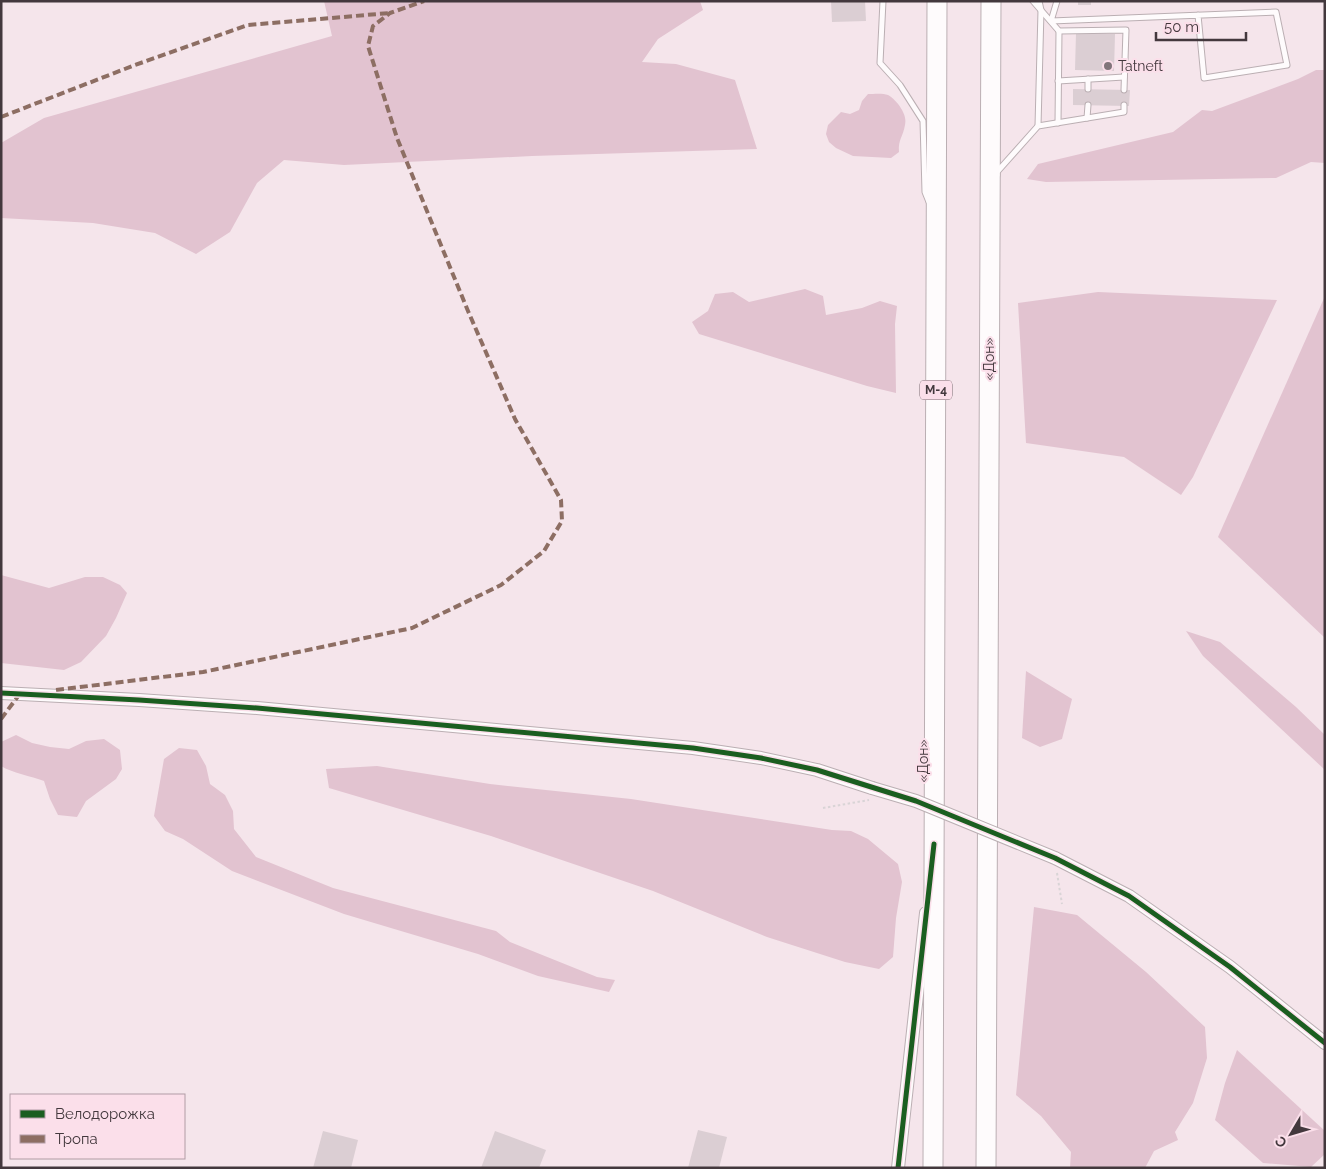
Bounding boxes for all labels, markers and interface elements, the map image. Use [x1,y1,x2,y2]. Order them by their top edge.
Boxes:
scale bar [1156,10,1246,42]
text: 50 m [1164,18,1199,36]
place label: Tatneft [1118,58,1163,74]
marker: Tatneft [1102,60,1114,72]
street label: «Дон» [981,338,997,380]
road number: М-4 [920,380,952,400]
street label: «Дон» [915,740,931,782]
legend [10,1094,185,1159]
text: Велодорожка [55,1105,155,1123]
north arrow [1266,1109,1316,1159]
text: Тропа [55,1130,98,1148]
text: С [1271,1133,1290,1151]

